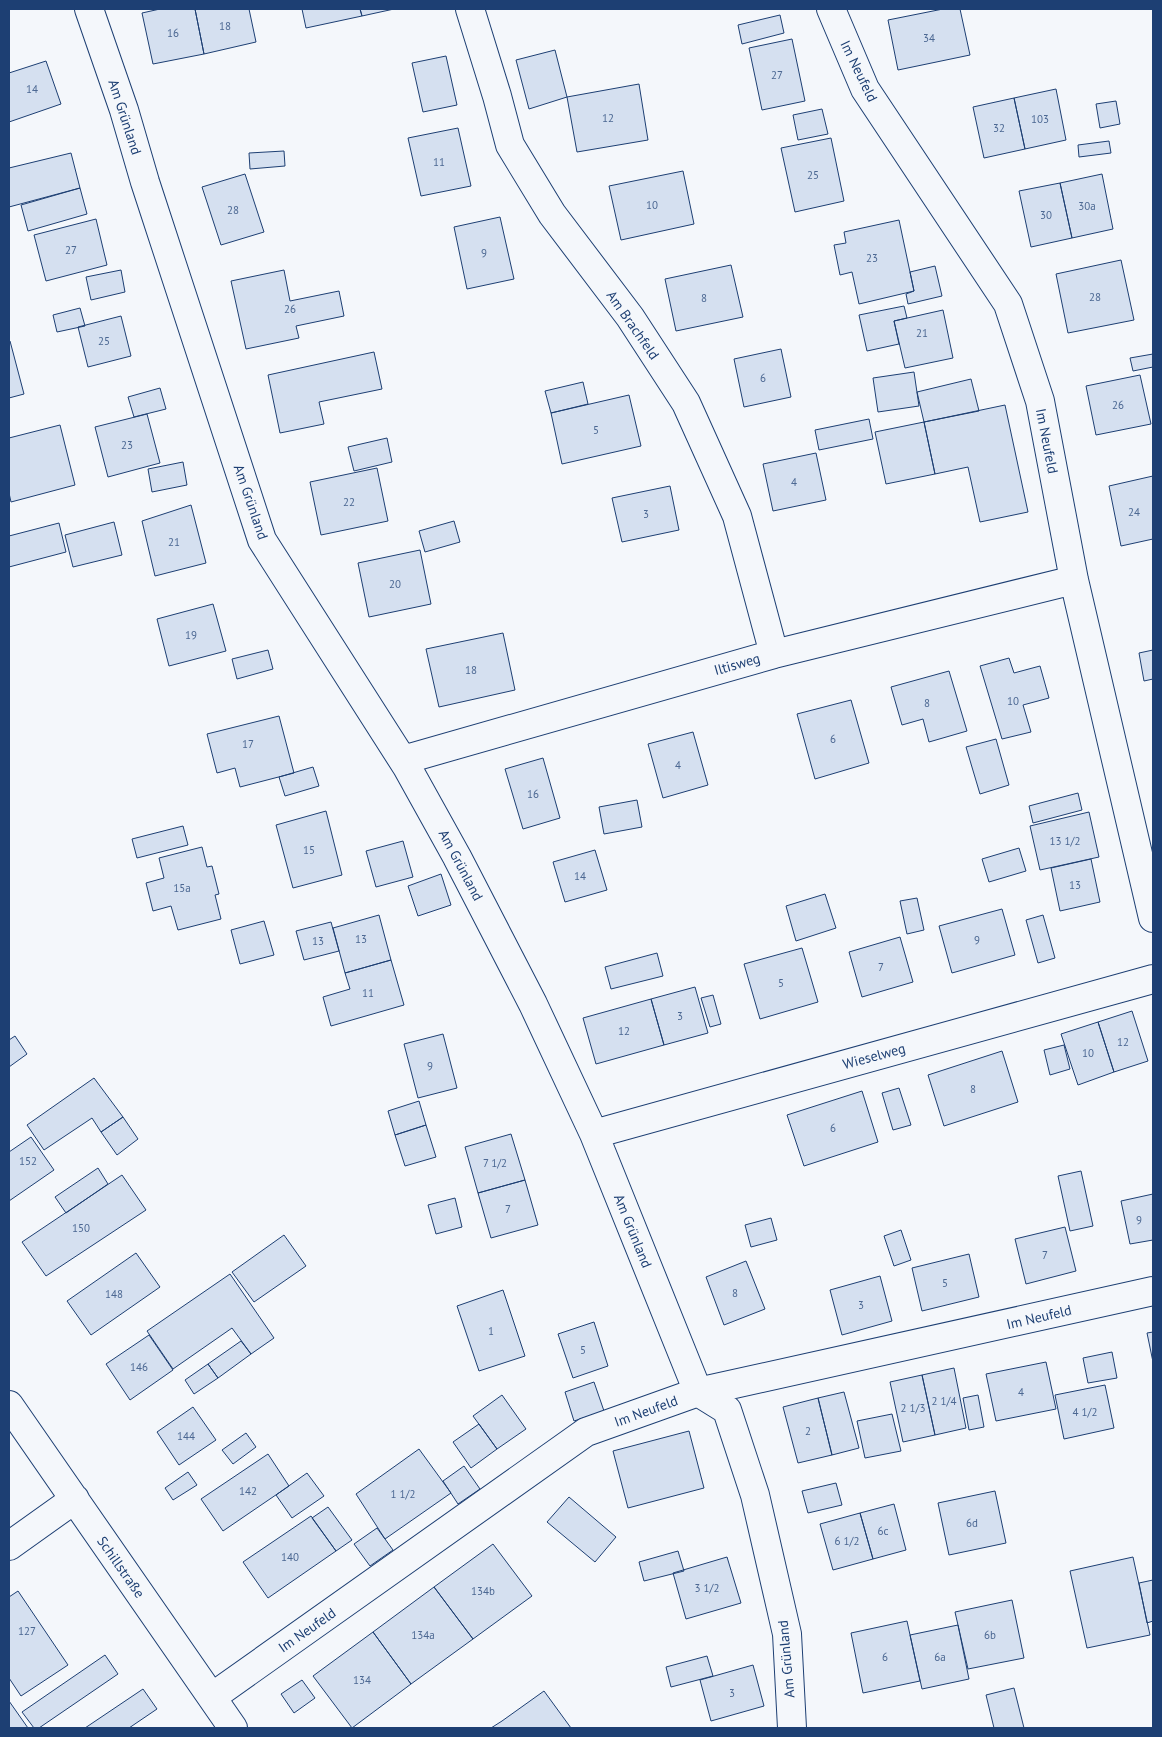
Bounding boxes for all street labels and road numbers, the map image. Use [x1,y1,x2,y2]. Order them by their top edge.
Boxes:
street label: Im Neufeld [836,37,882,105]
street label: Am Grünland [104,77,146,157]
street label: Am Brachfeld [603,287,663,363]
street label: Im Neufeld [1032,407,1062,475]
street label: Am Grünland [230,462,272,542]
street label: Iltisweg [712,649,762,679]
street label: Am Grünland [435,826,487,904]
street label: Wieselweg [841,1039,907,1073]
street label: Am Grünland [610,1191,656,1271]
street label: Im Neufeld [1005,1301,1073,1333]
street label: Im Neufeld [612,1391,680,1431]
street label: Schillstraße [93,1533,149,1601]
street label: Im Neufeld [275,1604,339,1656]
street label: Am Grünland [774,1619,798,1699]

